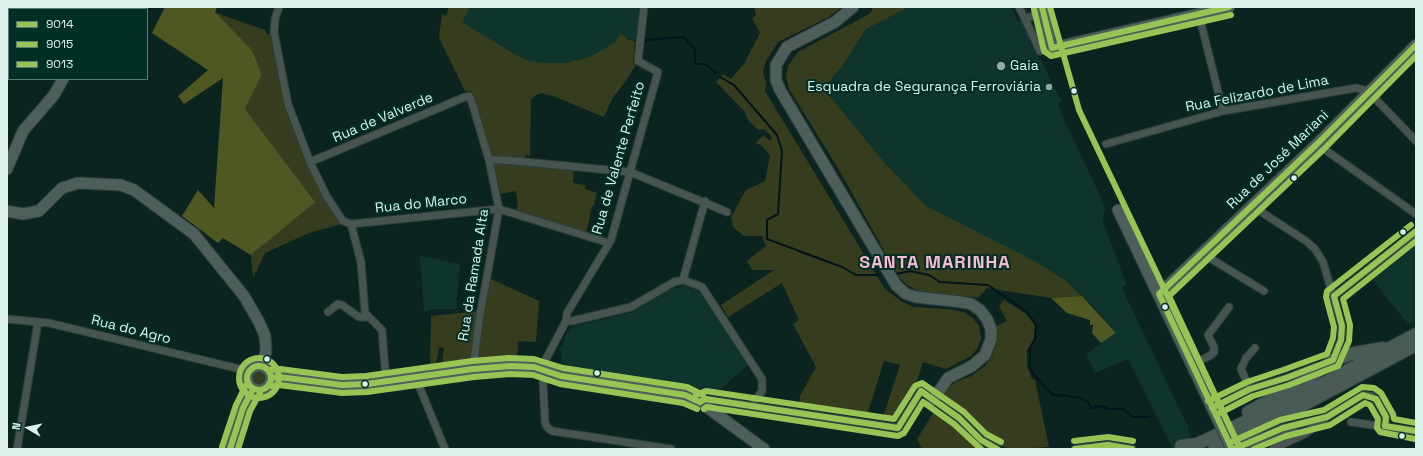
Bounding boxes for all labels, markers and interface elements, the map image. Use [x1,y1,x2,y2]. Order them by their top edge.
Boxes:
legend [8,8,148,80]
text: 9014 [46,16,74,32]
text: 9015 [46,36,73,52]
text: 9013 [46,56,73,72]
place label: Gaia [1010,58,1039,74]
marker: Gaia [995,60,1007,72]
street label: Rua Felizardo de Lima [1184,72,1330,116]
street label: Rua de Valente Perfeito [589,79,649,237]
place label: Esquadra de Segurança Ferroviária [807,79,1041,95]
marker: Esquadra de Segurança Ferroviária [1044,82,1054,92]
unlabelled marker [1069,86,1079,96]
street label: Rua de Valverde [330,89,436,147]
street label: Rua de José Mariani [1224,107,1332,213]
unlabelled marker [1289,173,1299,183]
street label: Rua do Marco [374,191,468,217]
street label: Rua da Ramada Alta [455,208,493,342]
unlabelled marker [1398,227,1408,237]
district label: SANTA MARINHA [859,252,1011,274]
unlabelled marker [1160,302,1170,312]
street label: Rua do Agro [89,312,173,348]
unlabelled marker [262,354,272,364]
unlabelled marker [592,368,602,378]
unlabelled marker [360,379,370,389]
north arrow [8,408,48,448]
text: N [9,421,24,431]
unlabelled marker [1397,431,1407,441]

